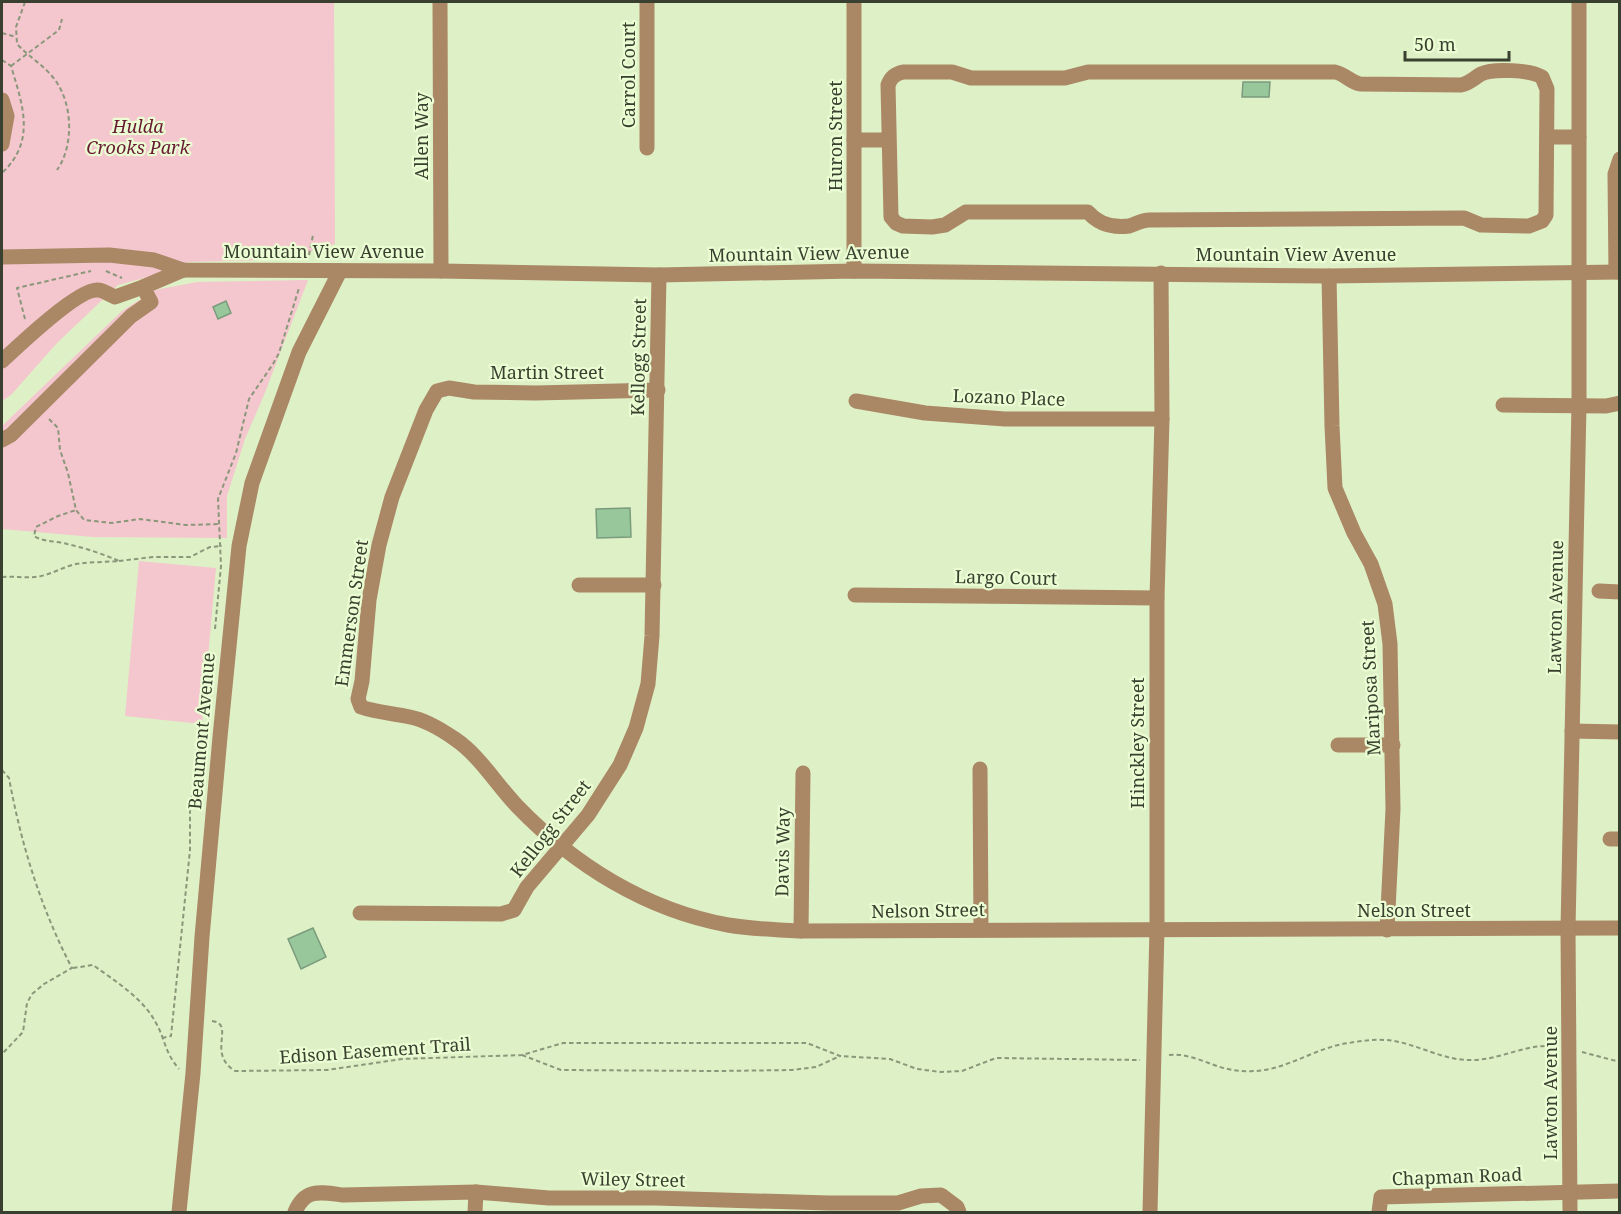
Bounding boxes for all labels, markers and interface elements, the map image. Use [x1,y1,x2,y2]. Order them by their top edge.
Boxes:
street label: Carrol Court [616,22,640,128]
scale bar [1405,24,1508,62]
text: 50 m [1414,32,1456,56]
street label: Huron Street [823,80,847,192]
street label: Allen Way [409,92,433,180]
park label: Hulda Crooks Park [86,114,191,159]
street label: Mountain View Avenue [224,239,424,263]
street label: Mountain View Avenue [708,239,910,267]
street label: Mountain View Avenue [1196,242,1396,266]
street label: Kellogg Street [625,298,651,416]
street label: Martin Street [490,360,604,384]
street label: Lozano Place [952,383,1066,411]
street label: Emmerson Street [329,538,373,688]
street label: Lawton Avenue [1542,540,1568,674]
street label: Largo Court [955,564,1057,590]
street label: Mariposa Street [1354,620,1386,756]
street label: Beaumont Avenue [182,652,220,810]
street label: Hinckley Street [1125,677,1149,809]
street label: Kellogg Street [504,774,596,882]
street label: Davis Way [769,806,795,897]
street label: Nelson Street [871,897,985,923]
street label: Nelson Street [1357,898,1471,922]
street label: Lawton Avenue [1538,1026,1562,1160]
street label: Edison Easement Trail [278,1031,472,1069]
street label: Chapman Road [1391,1162,1523,1190]
street label: Wiley Street [580,1166,686,1192]

